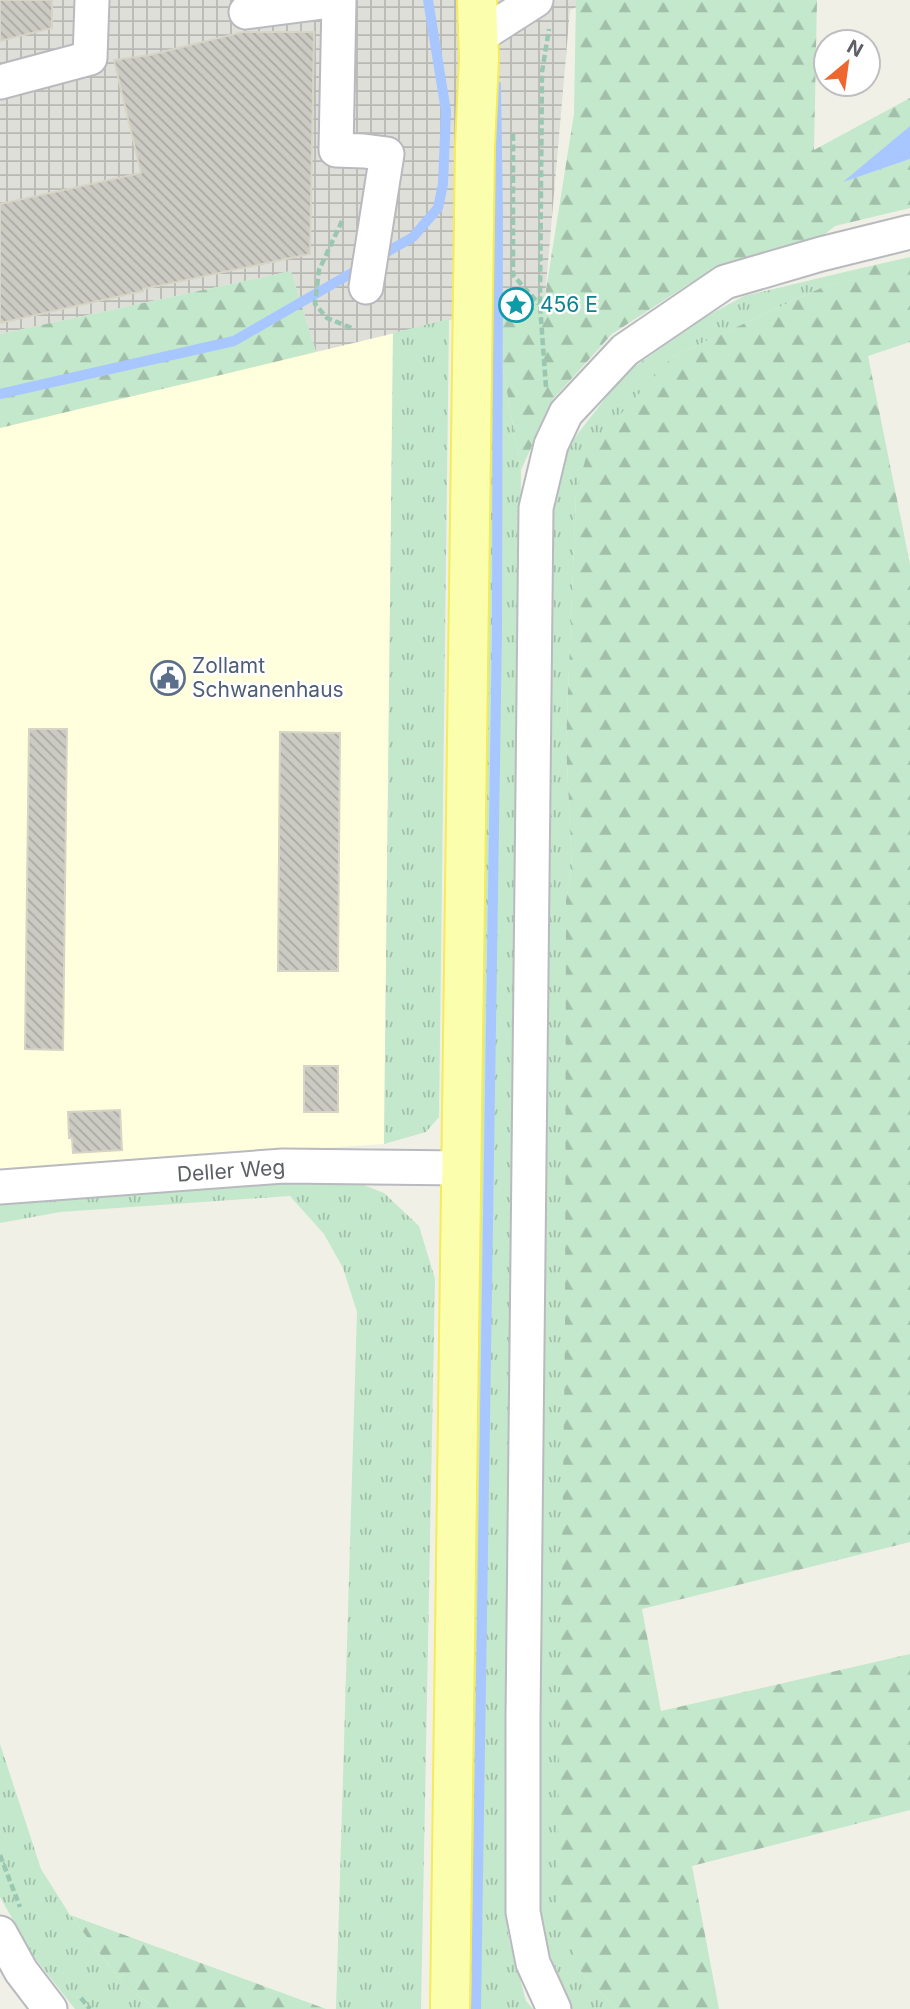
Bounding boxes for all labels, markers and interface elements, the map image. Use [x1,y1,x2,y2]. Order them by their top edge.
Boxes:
north arrow [812,28,882,98]
text: N [843,35,867,62]
place icon: 456 E [497,286,535,324]
place label: 456 E [540,292,598,317]
place label: Zollamt Schwanenhaus [192,653,344,702]
public building icon: Zollamt Schwanenhaus [149,659,187,697]
street label: Deller Weg [176,1154,286,1187]

